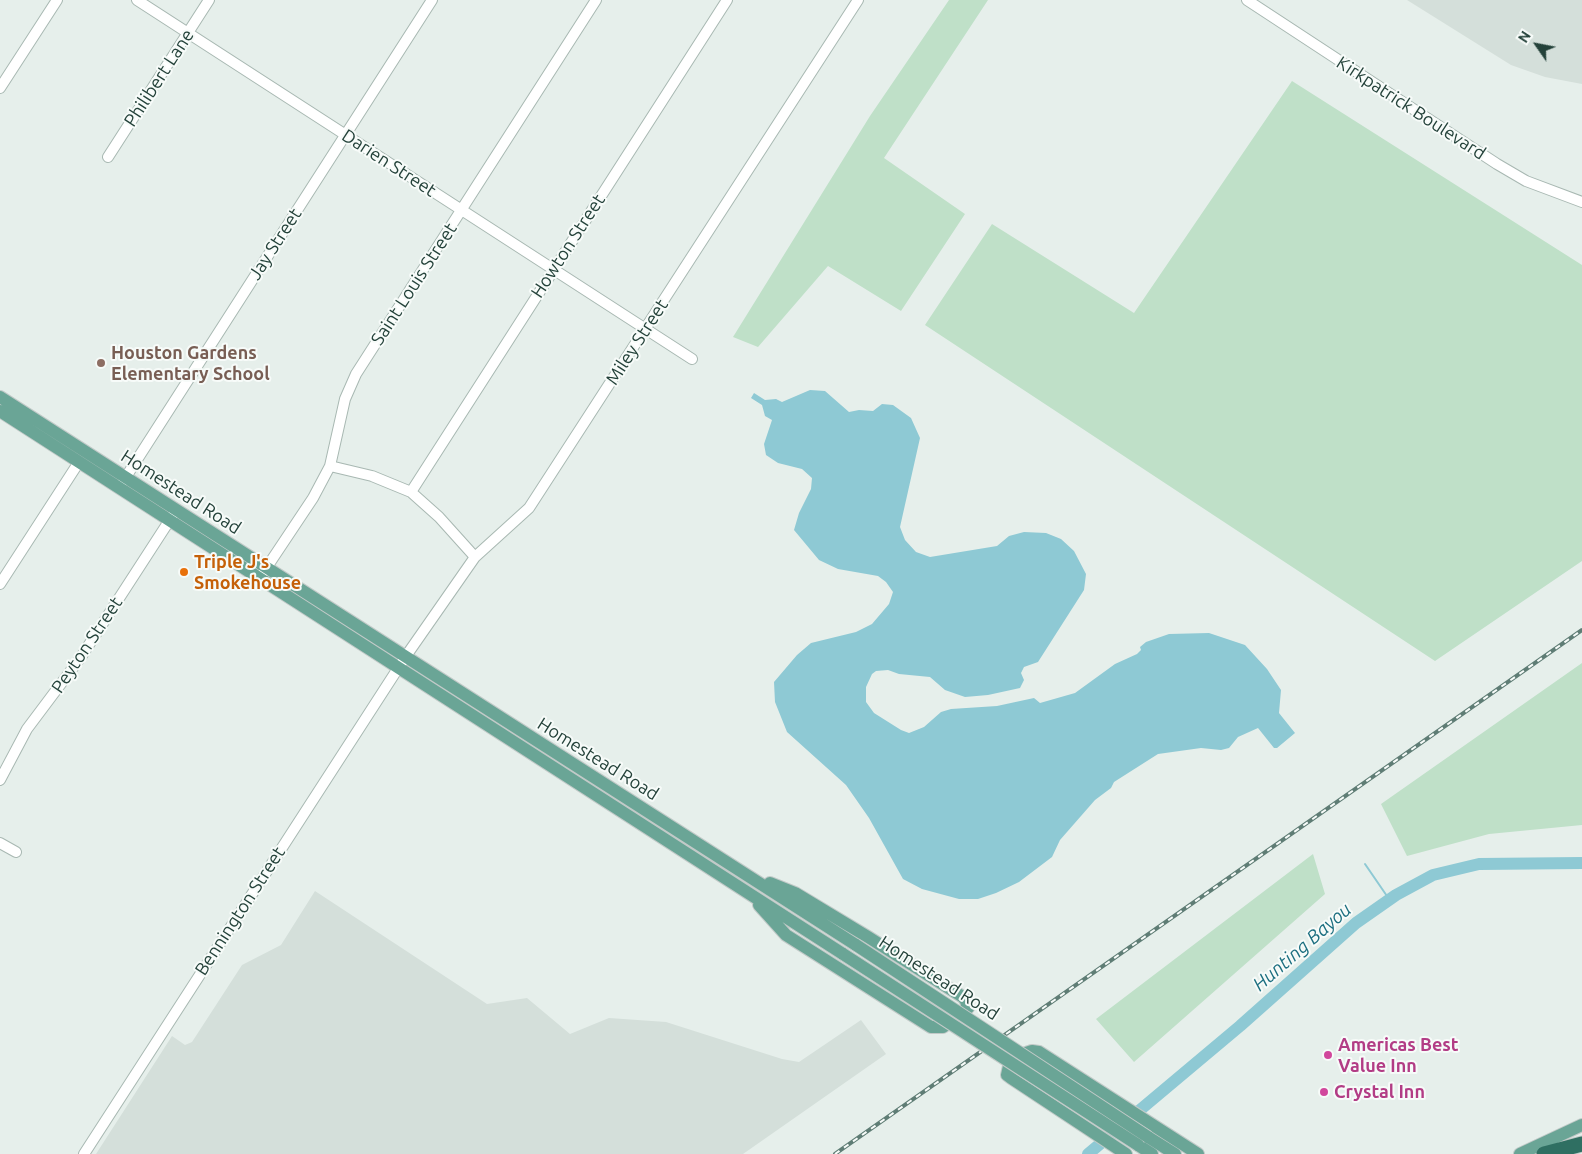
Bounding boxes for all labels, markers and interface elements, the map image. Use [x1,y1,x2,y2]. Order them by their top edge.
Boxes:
north arrow [1512,20,1562,70]
street label: Philibert Lane [120,25,198,131]
text: N [1515,28,1534,46]
street label: Kirkpatrick Boulevard [1332,52,1490,164]
street label: Darien Street [338,125,440,201]
street label: Howton Street [526,190,610,302]
street label: Jay Street [244,204,306,284]
street label: Saint Louis Street [367,219,461,349]
street label: Miley Street [601,295,673,389]
place label: Houston Gardens Elementary School [111,342,270,384]
marker: Houston Gardens Elementary School [95,357,107,369]
street label: Homestead Road [117,445,245,539]
place label: Triple J's Smokehouse [194,551,301,594]
marker: Triple J's Smokehouse [178,566,190,578]
street label: Peyton Street [47,593,127,697]
street label: Homestead Road [533,713,663,805]
street label: Bennington Street [190,843,290,979]
water label: Hunting Bayou [1248,898,1356,996]
street label: Homestead Road [875,931,1003,1025]
place label: Americas Best Value Inn [1338,1034,1459,1076]
marker: Americas Best Value Inn [1322,1049,1334,1061]
place label: Crystal Inn [1334,1081,1425,1103]
marker: Crystal Inn [1318,1086,1330,1098]

